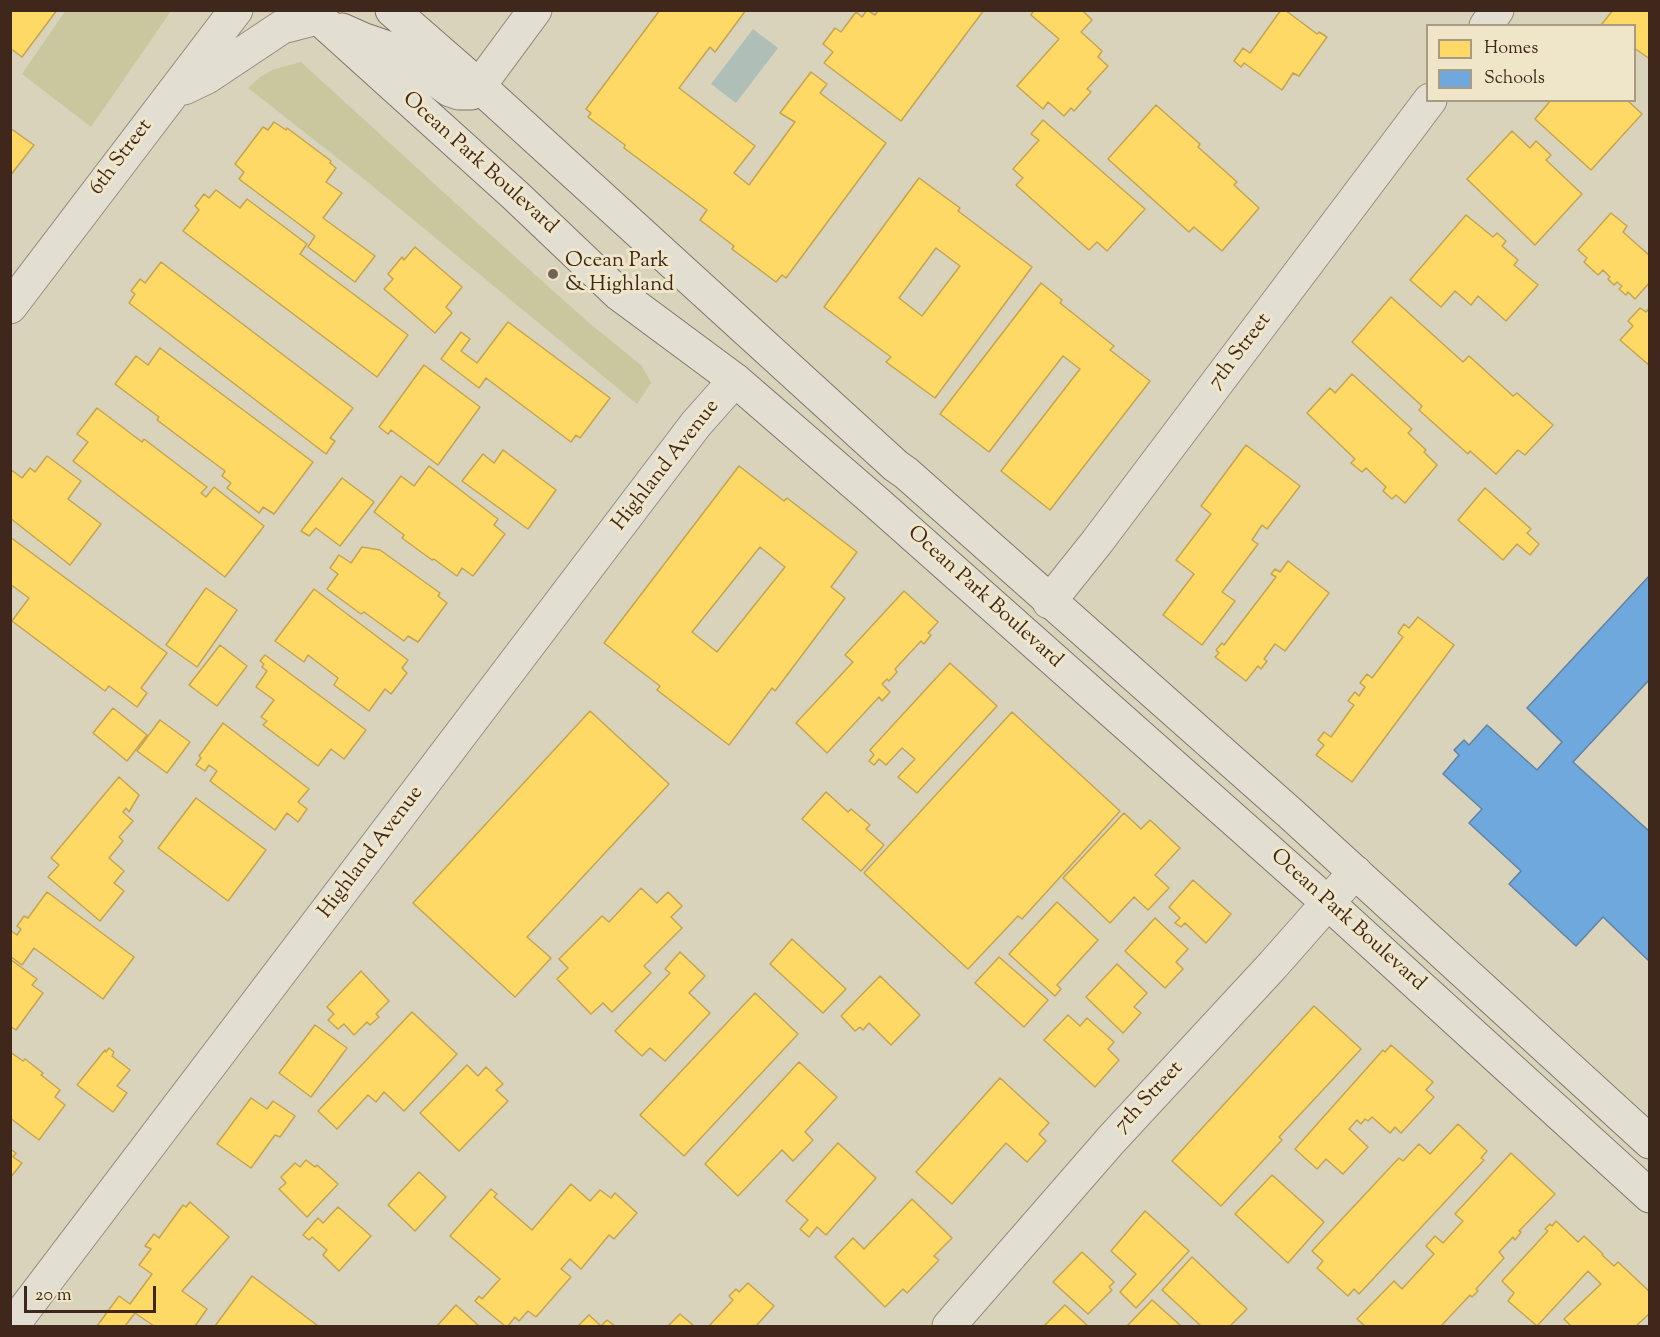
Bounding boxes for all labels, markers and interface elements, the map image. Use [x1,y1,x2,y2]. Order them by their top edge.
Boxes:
legend [1426,24,1636,102]
text: Homes [1484,36,1538,62]
text: Schools [1484,66,1545,92]
street label: Ocean Park Boulevard [396,88,562,240]
street label: 6th Street [85,115,159,201]
place label: Ocean Park & Highland [565,249,674,299]
marker: Ocean Park & Highland [546,267,560,281]
street label: 7th Street [1204,309,1278,395]
street label: Highland Avenue [608,395,726,537]
street label: Ocean Park Boulevard [901,522,1067,674]
street label: Highland Avenue [314,782,430,924]
street label: Ocean Park Boulevard [1264,845,1430,997]
street label: 7th Street [1111,1057,1189,1139]
scale bar [27,1274,159,1312]
text: 20 m [35,1283,72,1309]

